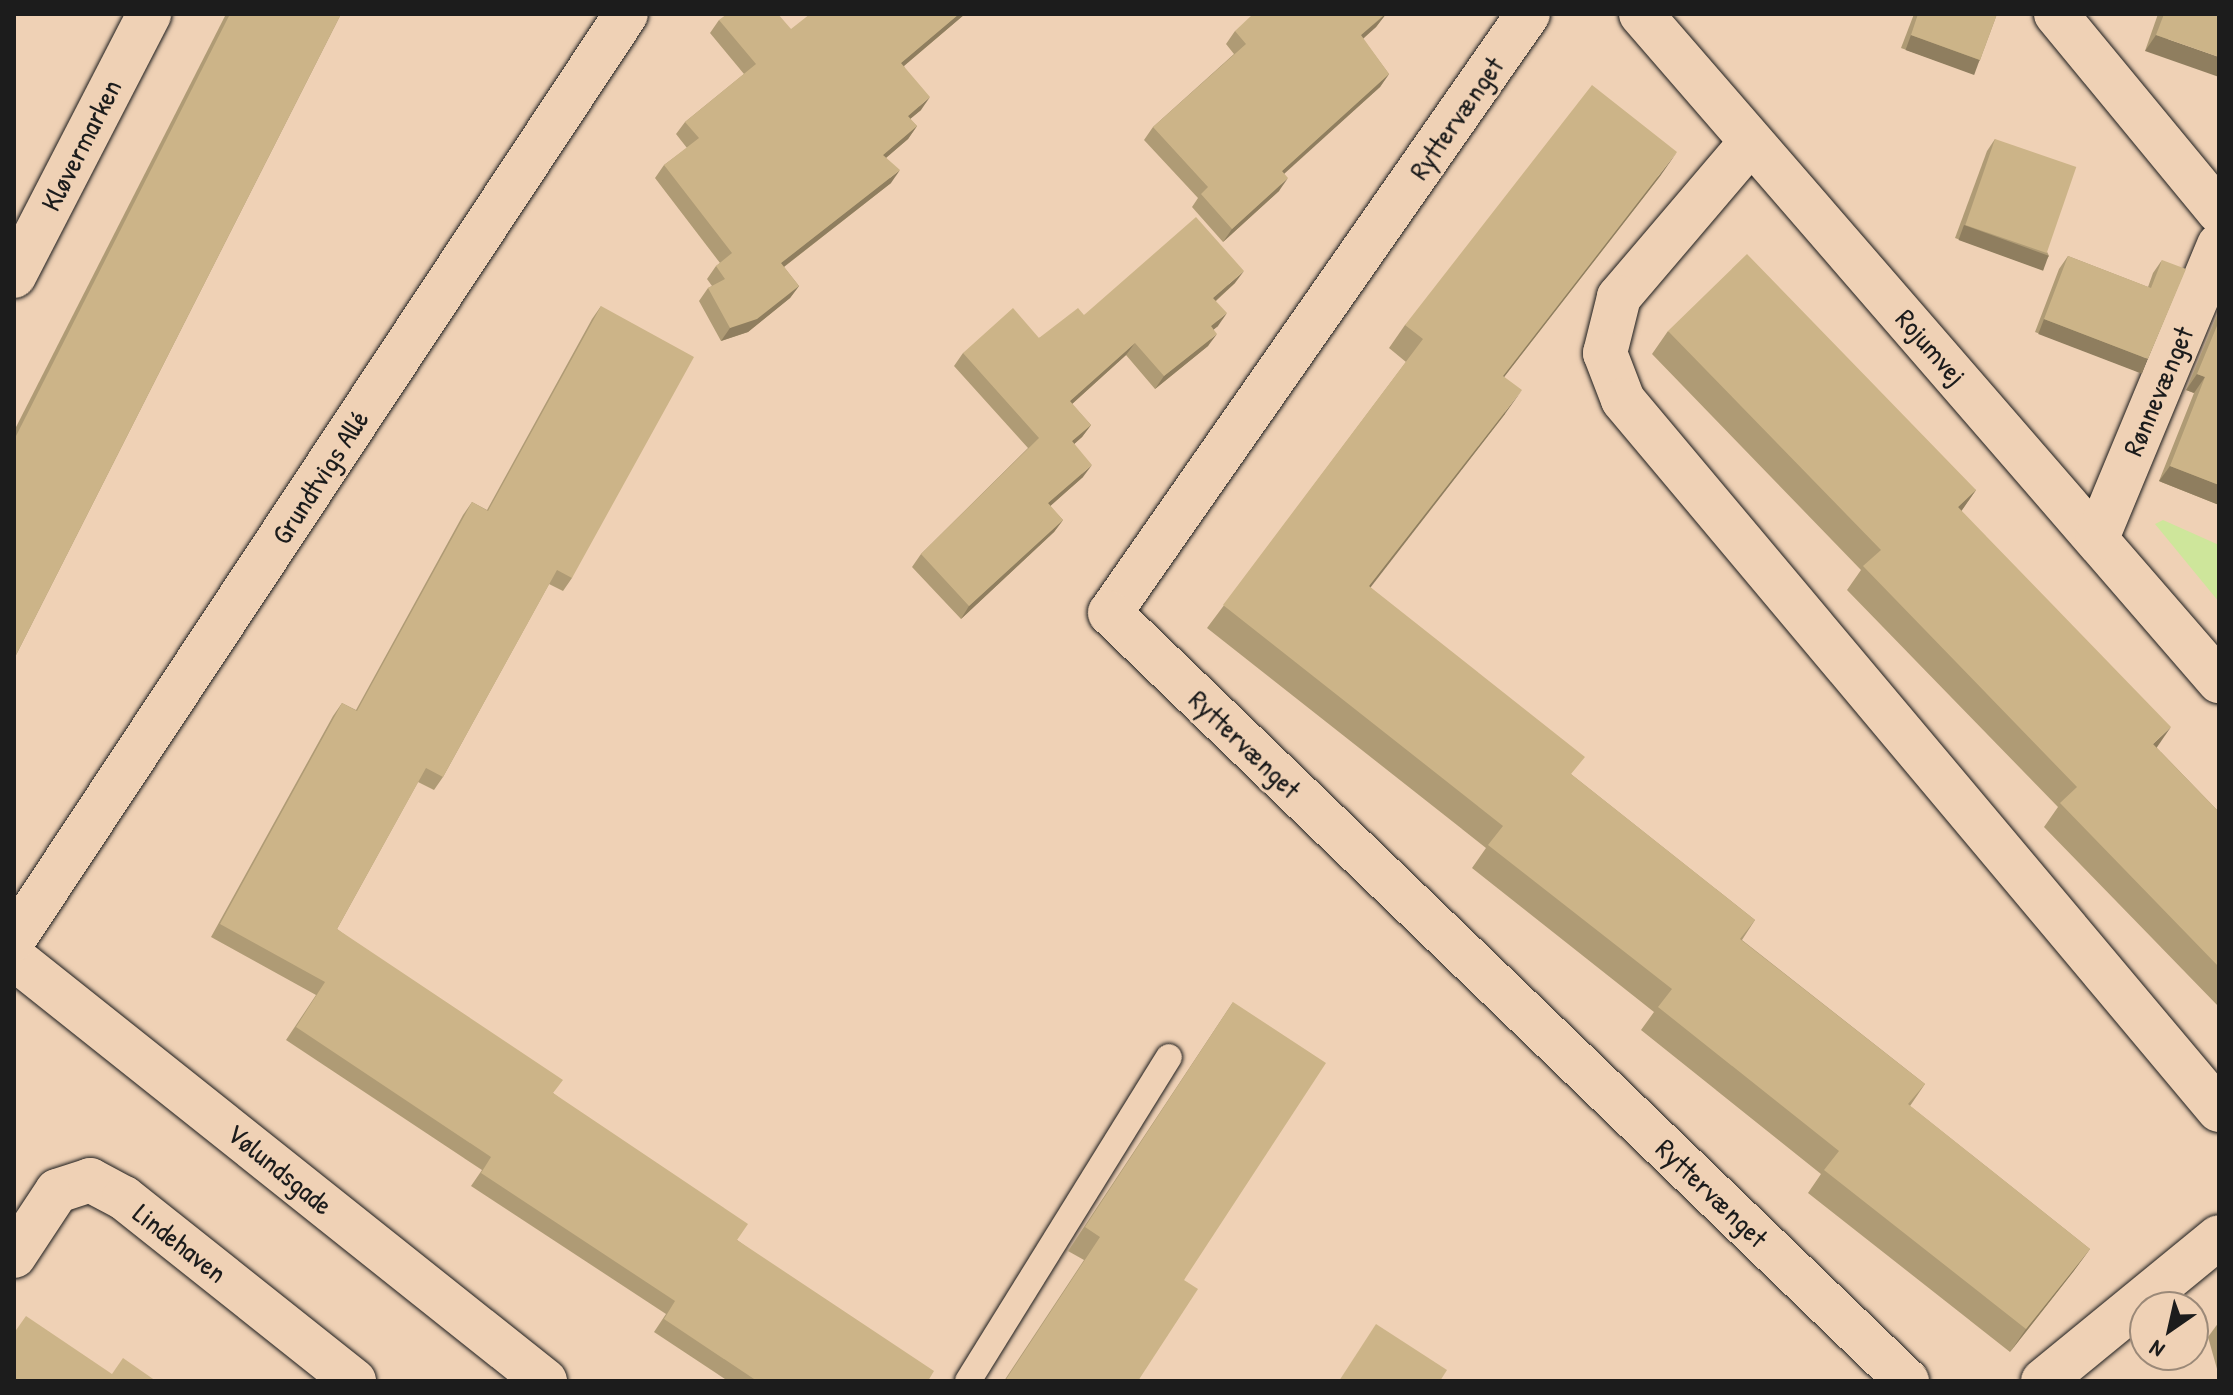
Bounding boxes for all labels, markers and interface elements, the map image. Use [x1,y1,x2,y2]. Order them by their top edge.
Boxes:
street label: Ryttervænget [1402,50,1510,186]
street label: Kløvermarken [34,74,128,216]
street label: Rojumvej [1889,302,1973,392]
street label: Rønnevænget [2116,321,2200,461]
street label: Grundtvigs Allé [264,404,376,550]
street label: Ryttervænget [1182,683,1308,805]
street label: Vølundsgade [220,1116,340,1222]
street label: Ryttervænget [1649,1132,1775,1254]
street label: Lindehaven [127,1196,233,1290]
north arrow [2129,1291,2209,1371]
text: N [2143,1334,2170,1365]

